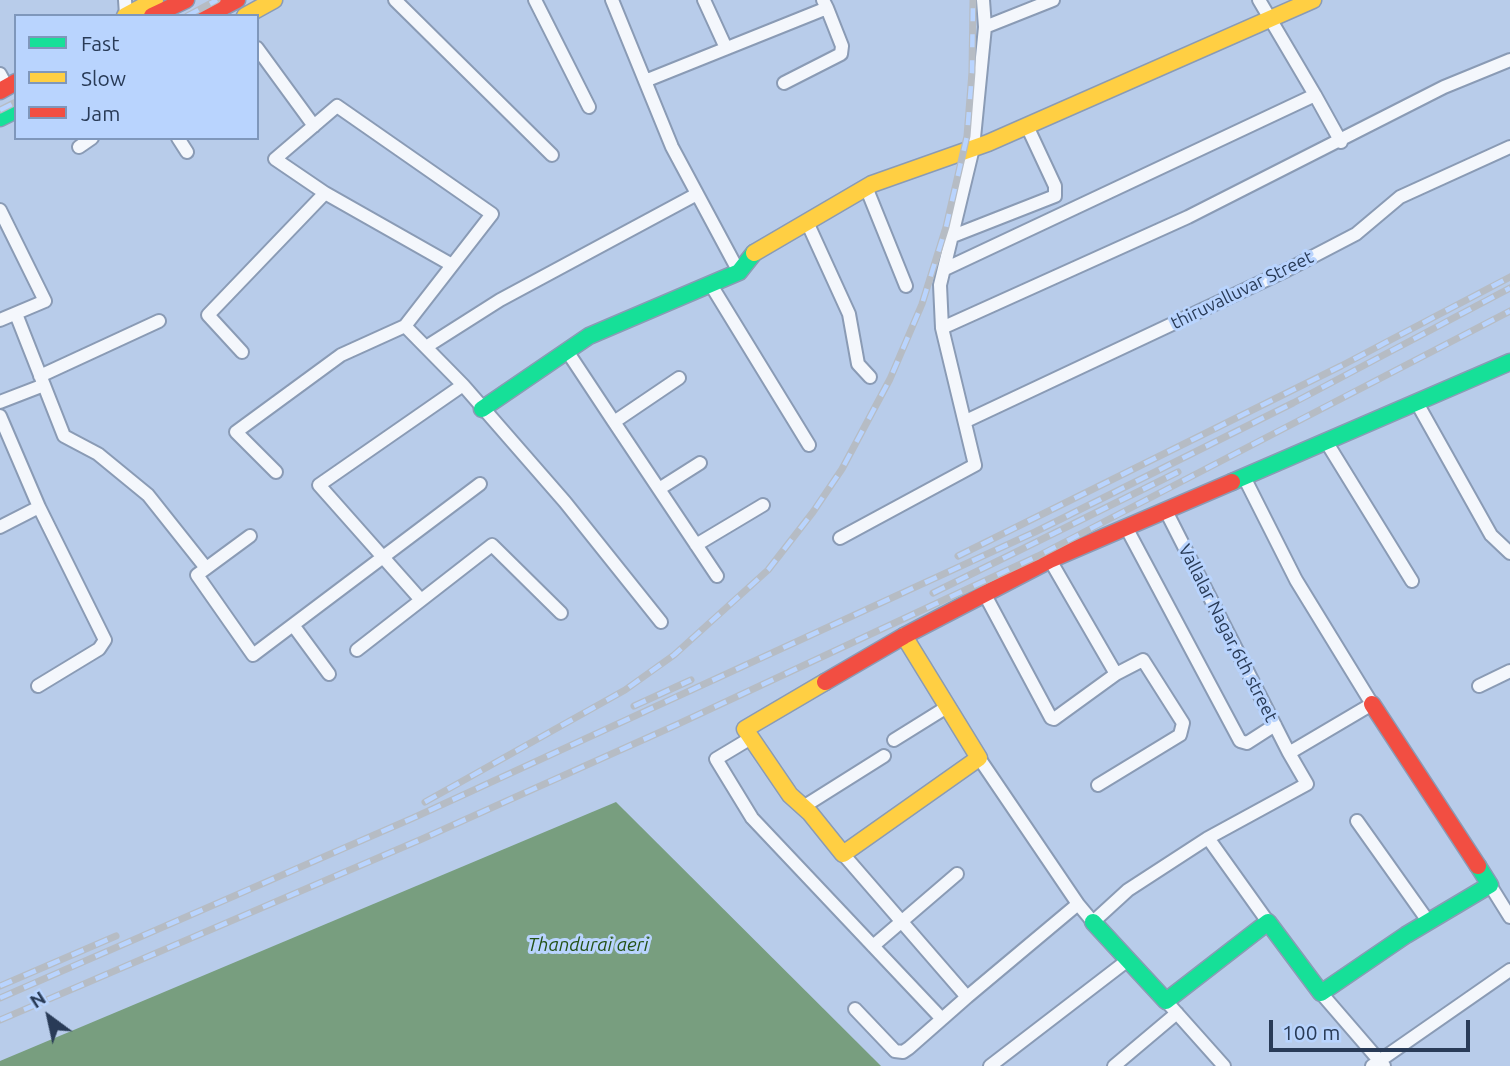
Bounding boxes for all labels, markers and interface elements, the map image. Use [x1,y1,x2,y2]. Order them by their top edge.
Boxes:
legend [14,14,259,140]
text: Fast [81,31,119,55]
text: Slow [81,66,126,90]
text: Jam [81,101,120,125]
street label: thiruvalluvar Street [1167,246,1317,334]
street label: Vallalar Nagar,6th street [1174,541,1282,725]
water label: Thandurai aeri [527,934,649,956]
north arrow [14,982,84,1052]
text: N [26,986,50,1012]
scale bar [1272,1006,1473,1050]
text: 100 m [1282,1020,1340,1044]

